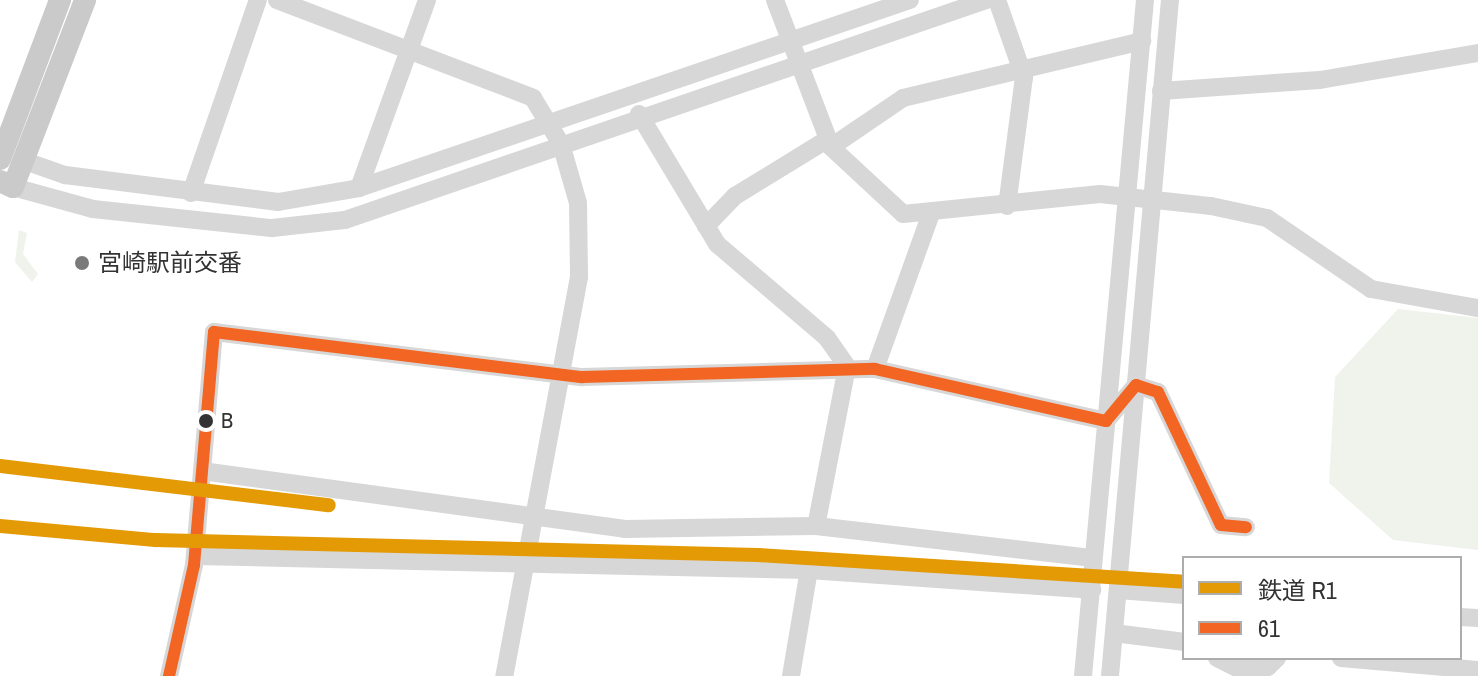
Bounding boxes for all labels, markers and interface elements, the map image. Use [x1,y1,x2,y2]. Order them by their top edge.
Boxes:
place label: 宮崎駅前交番 [98,249,242,277]
marker: 宮崎駅前交番 [73,254,91,272]
place label: B [221,408,233,434]
marker: B [198,413,214,429]
legend [1182,556,1462,660]
text: 鉄道 R1 [1258,574,1337,606]
text: 61 [1258,612,1280,644]

